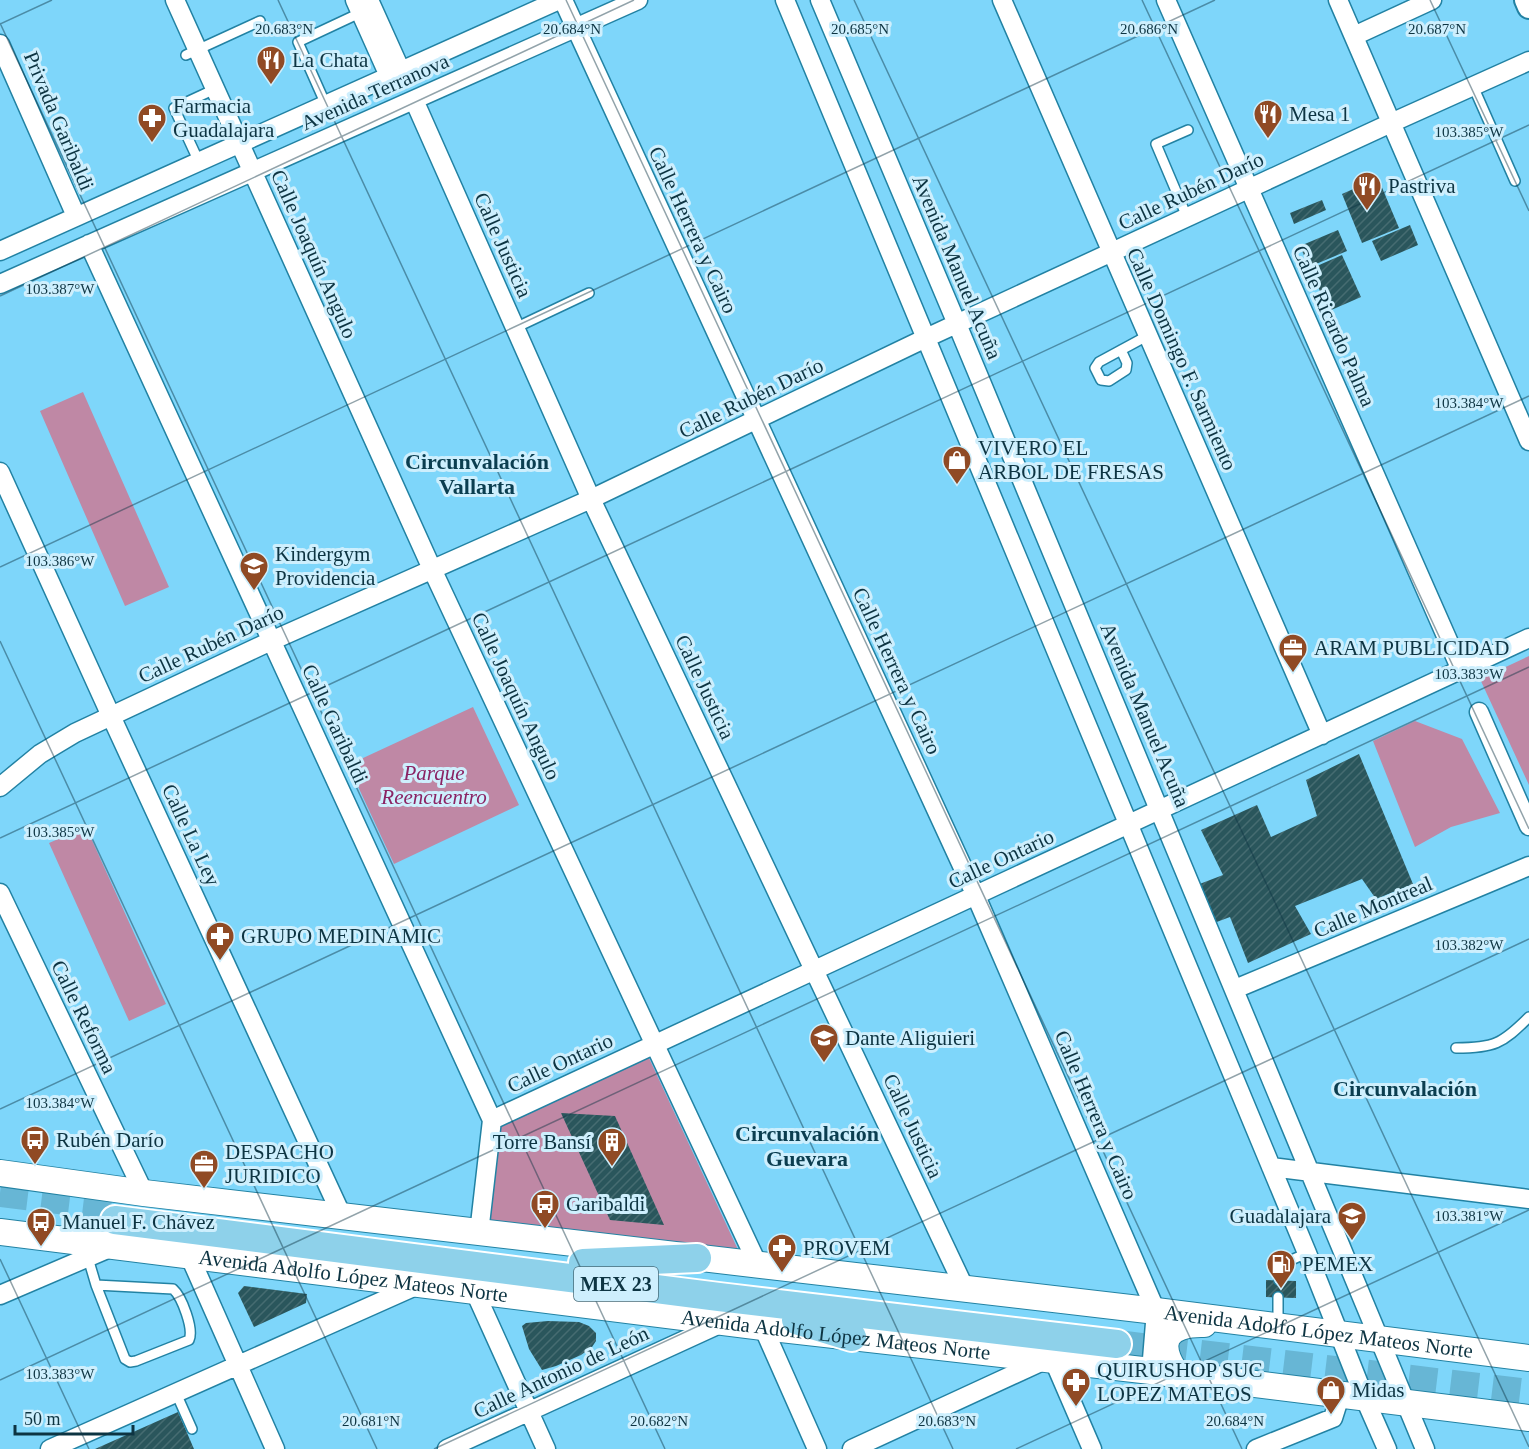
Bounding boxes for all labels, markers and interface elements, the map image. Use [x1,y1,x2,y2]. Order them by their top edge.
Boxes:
text: 20.683°N [255,21,313,37]
text: 20.684°N [543,21,601,37]
text: 20.685°N [831,21,889,37]
text: 20.686°N [1120,21,1178,37]
text: 20.687°N [1408,21,1466,37]
restaurant icon: La Chata [255,44,287,86]
street label: Privada Garibaldi [19,48,99,194]
place label: La Chata [292,48,369,72]
street label: Avenida Terranova [297,48,453,135]
place label: Farmacia Guadalajara [173,94,275,142]
restaurant icon: Mesa 1 [1252,98,1284,140]
pharmacy icon: Farmacia Guadalajara [136,102,168,144]
place label: Mesa 1 [1289,102,1350,126]
text: 103.385°W [1435,124,1504,140]
street label: Calle Herrera y Cairo [644,143,742,317]
street label: Calle Rubén Darío [1115,147,1267,235]
street label: Calle Joaquín Angulo [266,166,362,342]
restaurant icon: Pastriva [1351,170,1383,212]
street label: Avenida Manuel Acuña [907,171,1007,363]
place label: Pastriva [1388,174,1456,198]
street label: Calle Justicia [469,189,537,302]
street label: Calle Ricardo Palma [1288,242,1381,411]
street label: Calle Domingo F. Sarmiento [1122,244,1242,474]
text: 103.387°W [26,281,95,297]
street label: Calle Rubén Darío [675,353,827,443]
text: 103.384°W [1435,395,1504,411]
place label: VIVERO EL ARBOL DE FRESAS [978,436,1164,484]
shop icon: VIVERO EL ARBOL DE FRESAS [941,444,973,486]
district label: Circunvalación Vallarta [405,449,549,499]
place label: Kindergym Providencia [275,542,376,590]
school or university icon: Kindergym Providencia [238,550,270,592]
text: 103.386°W [26,553,95,569]
street label: Calle Herrera y Cairo [848,584,946,758]
street label: Calle Rubén Darío [135,600,287,688]
street label: Calle Joaquín Angulo [467,608,565,784]
street label: Avenida Manuel Acuña [1095,619,1195,811]
street label: Calle Justicia [670,631,740,744]
office icon: ARAM PUBLICIDAD [1277,632,1309,674]
place label: ARAM PUBLICIDAD [1314,636,1509,660]
street label: Calle Garibaldi [297,661,373,788]
text: 103.383°W [1435,666,1504,682]
park label: Parque Reencuentro [380,761,487,809]
street label: Calle La Ley [157,780,225,890]
text: 103.385°W [26,824,95,840]
street label: Calle Ontario [944,824,1058,894]
street label: Calle Montreal [1310,871,1436,943]
pharmacy icon: GRUPO MEDINAMIC [204,920,236,962]
place label: GRUPO MEDINAMIC [241,924,441,948]
text: 103.382°W [1435,937,1504,953]
street label: Calle Reforma [46,956,122,1078]
school or university icon: Dante Aliguieri [808,1022,840,1064]
place label: Dante Aliguieri [845,1026,975,1050]
street label: Calle Herrera y Cairo [1050,1027,1142,1203]
street label: Calle Ontario [503,1028,617,1098]
street label: Calle Justicia [878,1070,948,1183]
district label: Circunvalación [1333,1076,1477,1101]
text: 103.384°W [26,1095,95,1111]
district label: Circunvalación Guevara [735,1121,879,1171]
bus stop icon: Rubén Darío [19,1124,51,1166]
building icon: Torre Bansí [596,1126,628,1168]
place label: Rubén Darío [56,1128,164,1152]
place label: Torre Bansí [493,1130,591,1154]
place label: DESPACHO JURIDICO [225,1140,334,1188]
office icon: DESPACHO JURIDICO [188,1148,220,1190]
bus stop icon: Garibaldi [529,1188,561,1230]
place label: Garibaldi [566,1192,645,1216]
school or university icon: Guadalajara [1336,1200,1368,1242]
place label: Guadalajara [1230,1204,1332,1228]
bus stop icon: Manuel F. Chávez [25,1206,57,1248]
text: 103.381°W [1435,1208,1504,1224]
place label: Manuel F. Chávez [62,1210,215,1234]
pharmacy icon: PROVEM [766,1232,798,1274]
place label: PROVEM [803,1236,891,1260]
street label: Avenida Adolfo López Mateos Norte [197,1245,509,1307]
fuel station icon: PEMEX [1265,1248,1297,1290]
place label: PEMEX [1302,1252,1373,1276]
road number: MEX 23 [574,1267,658,1301]
street label: Avenida Adolfo López Mateos Norte [1163,1300,1474,1363]
street label: Avenida Adolfo López Mateos Norte [680,1305,992,1365]
street label: Calle Antonio de León [470,1321,653,1423]
place label: QUIRUSHOP SUC LOPEZ MATEOS [1097,1358,1263,1406]
text: 103.383°W [26,1366,95,1382]
pharmacy icon: QUIRUSHOP SUC LOPEZ MATEOS [1060,1366,1092,1408]
shop icon: Midas [1315,1374,1347,1416]
place label: Midas [1352,1378,1405,1402]
scale bar [15,1398,134,1436]
text: 50 m [24,1409,61,1429]
text: 20.681°N [342,1413,400,1429]
text: 20.682°N [630,1413,688,1429]
text: 20.683°N [918,1413,976,1429]
text: 20.684°N [1206,1413,1264,1429]

